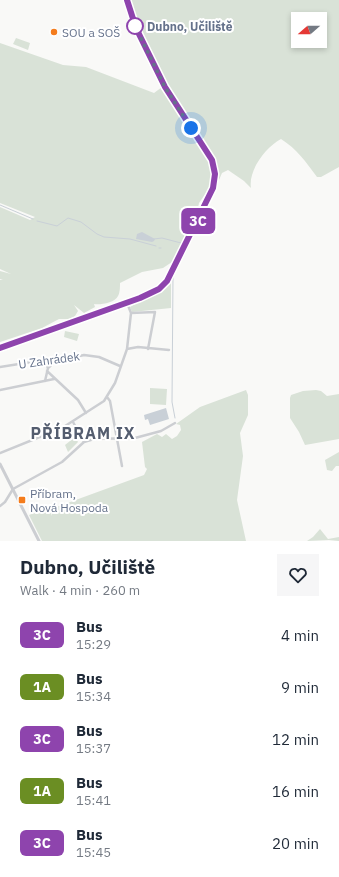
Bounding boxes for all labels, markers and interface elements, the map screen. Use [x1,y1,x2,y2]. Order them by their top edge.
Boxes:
north arrow [291,12,327,48]
map controls [291,12,327,48]
marker: Dubno, Učiliště [126,17,144,35]
place label: Dubno, Učiliště [147,19,233,34]
place label: SOU a SOŠ [62,25,120,40]
marker: SOU a SOŠ [49,27,59,37]
your location [181,118,201,138]
line badge: 3C [180,208,216,234]
text: 3C [189,212,207,230]
street label: U Zahrádek [17,348,81,372]
district label: PŘÍBRAM IX [30,422,136,443]
place label: Příbram, Nová Hospoda [30,486,109,515]
marker: Příbram, Nová Hospoda [17,495,27,505]
button: heart [277,554,319,596]
text: Dubno, Učiliště [20,555,155,579]
text: Walk · 4 min · 260 m [20,582,140,599]
text: Bus [76,617,103,636]
text: 3C [33,626,51,644]
text: 4 min [281,626,319,645]
text: 15:29 [76,636,111,653]
text: Bus [76,669,103,688]
text: 1A [33,678,51,696]
text: 9 min [281,678,319,697]
text: 15:34 [76,688,111,705]
text: Bus [76,721,103,740]
text: 3C [33,730,51,748]
text: 12 min [272,730,319,749]
text: 15:37 [76,740,111,757]
text: Bus [76,773,103,792]
text: 1A [33,782,51,800]
text: 16 min [272,782,319,801]
text: 15:41 [76,792,111,809]
text: Bus [76,825,103,844]
text: 3C [33,834,51,852]
text: 20 min [272,834,319,853]
text: 15:45 [76,844,111,861]

